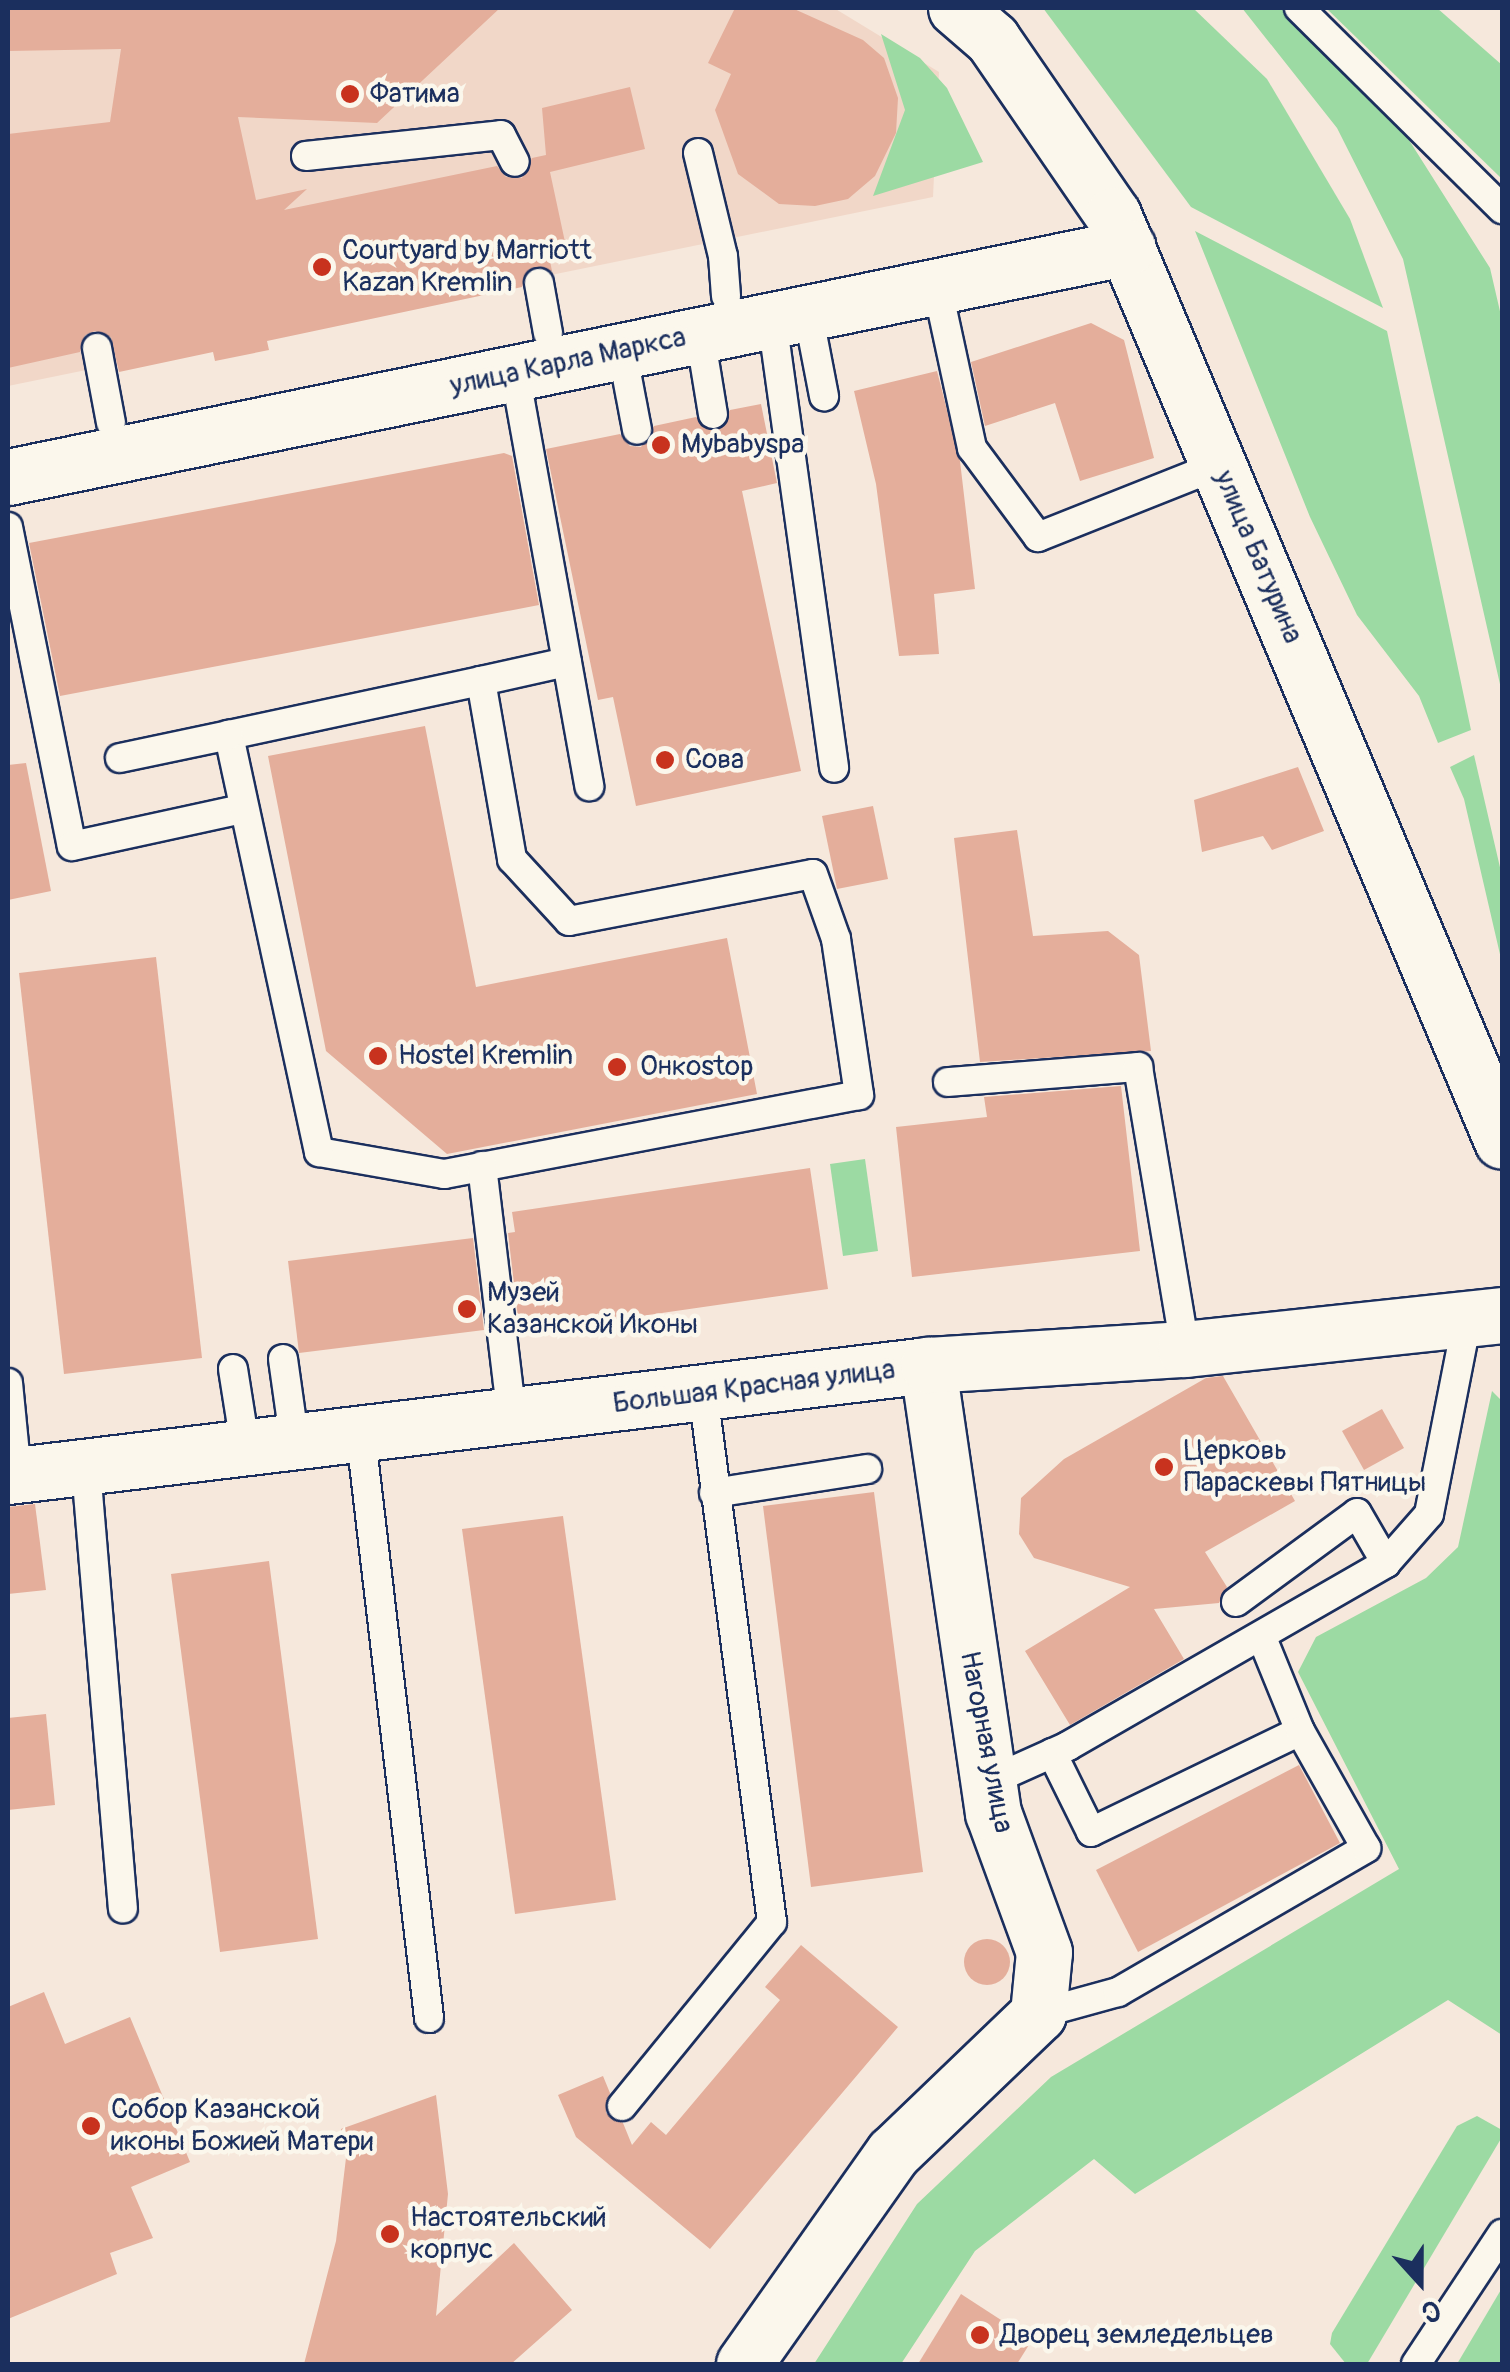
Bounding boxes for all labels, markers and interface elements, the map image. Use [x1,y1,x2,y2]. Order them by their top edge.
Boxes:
place label: Фатима [370,77,460,111]
marker: Фатима [339,83,361,105]
place label: Courtyard by Marriott Kazan Kremlin [342,234,591,300]
marker: Courtyard by Marriott Kazan Kremlin [311,256,333,278]
street label: улица Карла Маркса [447,321,689,403]
place label: Mybabyspa [681,428,804,462]
marker: Mybabyspa [650,434,672,456]
street label: улица Батурина [1207,466,1309,648]
place label: Сова [685,743,744,777]
marker: Сова [654,749,676,771]
place label: Hostel Kremlin [398,1039,573,1073]
marker: Hostel Kremlin [367,1045,389,1067]
place label: Онкоstop [640,1050,754,1084]
marker: Онкоstop [604,1054,630,1080]
place label: Музей Казанской Иконы [487,1276,698,1342]
marker: Музей Казанской Иконы [456,1298,478,1320]
street label: Большая Красная улица [611,1353,897,1421]
place label: Церковь Параскевы Пятницы [1184,1434,1426,1500]
marker: Церковь Параскевы Пятницы [1153,1456,1175,1478]
street label: Нагорная улица [952,1648,1020,1836]
place label: Собор Казанской иконы Божией Матери [111,2093,373,2159]
marker: Собор Казанской иконы Божией Матери [80,2115,102,2137]
place label: Настоятельский корпус [410,2201,607,2267]
marker: Настоятельский корпус [379,2223,401,2245]
north arrow [1370,2232,1470,2332]
text: С [1417,2291,1445,2330]
place label: Дворец земледельцев [1000,2318,1274,2352]
marker: Дворец земледельцев [969,2324,991,2346]

